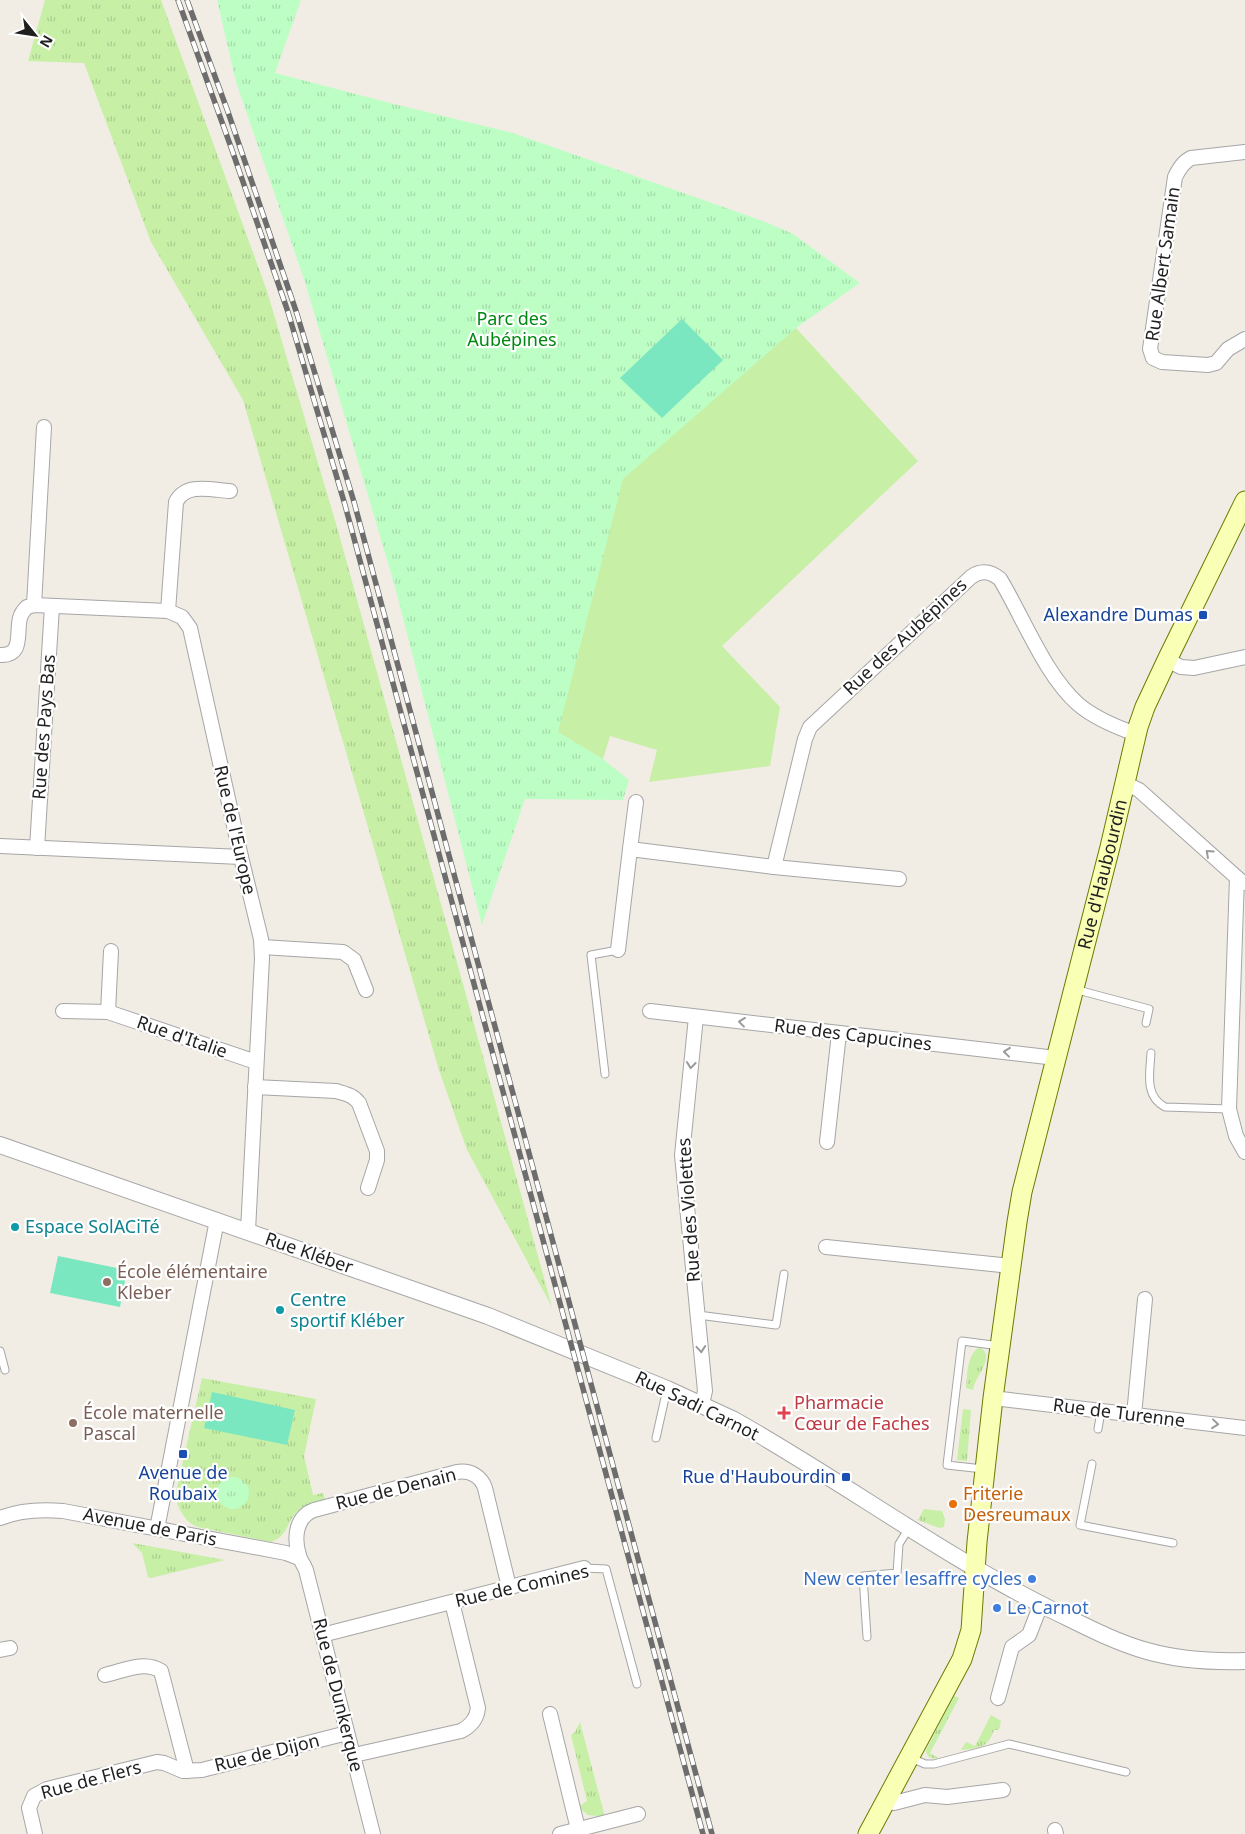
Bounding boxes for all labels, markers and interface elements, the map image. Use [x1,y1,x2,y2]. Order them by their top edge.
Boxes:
north arrow [10,10,60,60]
text: N [36,32,58,51]
street label: Rue Albert Samain [1139,185,1185,343]
park label: Parc des Aubépines [467,306,557,351]
street label: Rue des Aubépines [837,573,971,700]
place label: Alexandre Dumas [1044,602,1193,626]
marker: Alexandre Dumas [1197,609,1209,621]
street label: Rue des Pays Bas [26,653,60,800]
street label: Rue de l'Europe [209,763,263,897]
street label: Rue d'Haubourdin [1071,797,1132,952]
one-way arrow [1205,850,1214,859]
street label: Rue d'Italie [134,1009,231,1063]
street label: Rue des Capucines [773,1012,933,1056]
one-way arrow [737,1017,745,1028]
one-way arrow [1003,1047,1011,1058]
one-way arrow [686,1061,697,1069]
street label: Rue des Violettes [671,1137,705,1283]
place label: Espace SolACiTé [25,1214,160,1238]
marker: Espace SolACiTé [9,1221,21,1233]
street label: Rue Kléber [262,1226,357,1279]
place label: École élémentaire Kleber [117,1259,268,1304]
marker: École élémentaire Kleber [101,1276,113,1288]
place label: Centre sportif Kléber [290,1287,405,1332]
marker: Centre sportif Kléber [274,1304,286,1316]
one-way arrow [695,1345,706,1353]
street label: Rue Sadi Carnot [632,1365,764,1446]
place label: Pharmacie Cœur de Faches [794,1390,930,1435]
street label: Rue de Turenne [1052,1392,1187,1432]
place label: École maternelle Pascal [83,1400,224,1445]
marker: Pharmacie Cœur de Faches [778,1407,790,1419]
marker: École maternelle Pascal [67,1417,79,1429]
one-way arrow [1212,1418,1220,1429]
marker: Avenue de Roubaix [177,1448,189,1460]
place label: Avenue de Roubaix [138,1460,228,1505]
street label: Rue de Denain [333,1461,459,1515]
place label: Rue d'Haubourdin [682,1464,836,1488]
marker: Rue d'Haubourdin [840,1471,852,1483]
place label: Friterie Desreumaux [963,1481,1071,1526]
marker: Friterie Desreumaux [947,1498,959,1510]
street label: Avenue de Paris [81,1501,219,1551]
street label: Rue de Comines [452,1558,591,1612]
place label: New center lesaffre cycles [803,1566,1022,1590]
marker: New center lesaffre cycles [1026,1573,1038,1585]
place label: Le Carnot [1007,1595,1089,1619]
marker: Le Carnot [991,1602,1003,1614]
street label: Rue de Dunkerque [308,1615,370,1774]
street label: Rue de Dijon [212,1727,322,1777]
street label: Rue de Flers [38,1754,144,1804]

